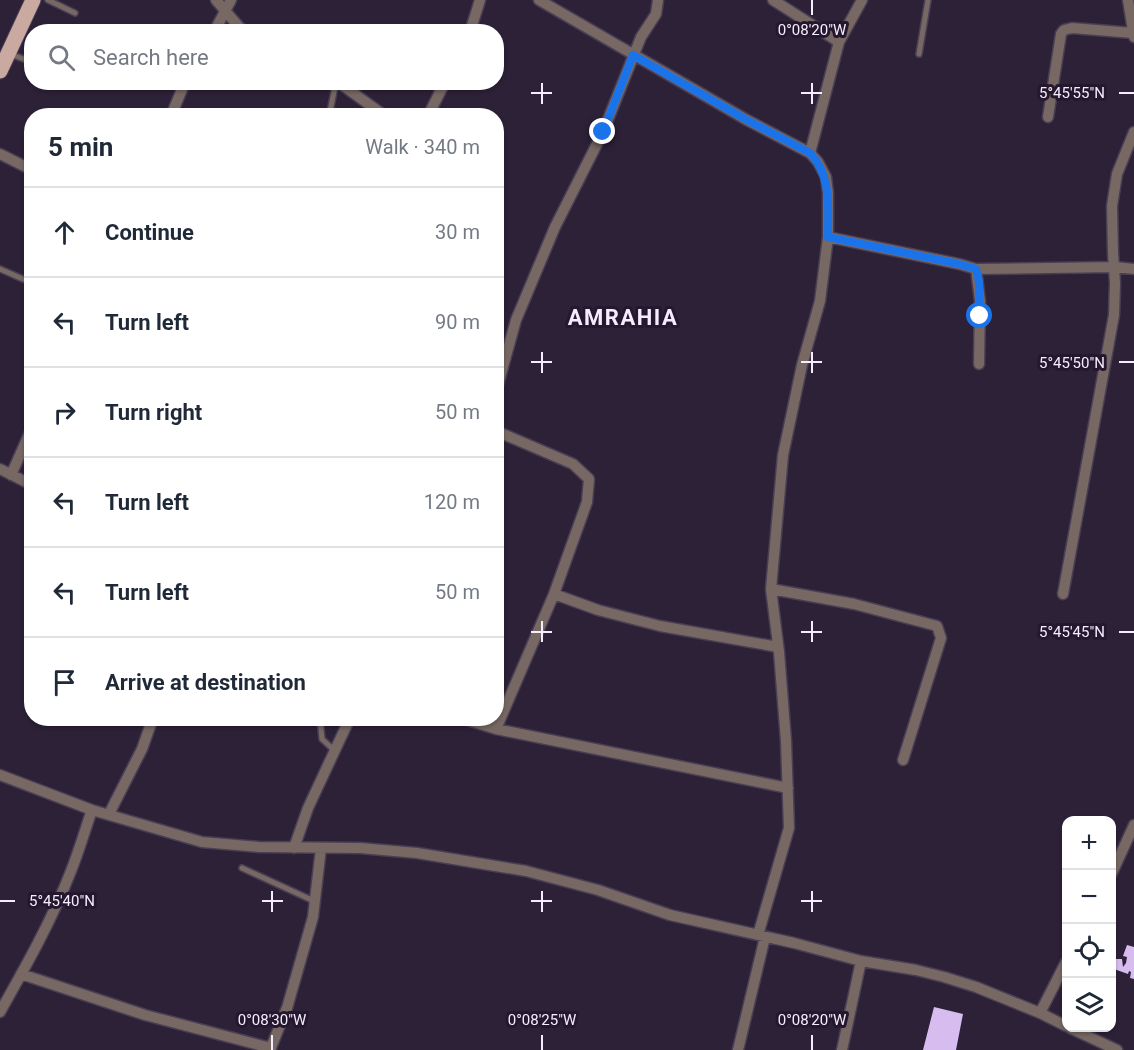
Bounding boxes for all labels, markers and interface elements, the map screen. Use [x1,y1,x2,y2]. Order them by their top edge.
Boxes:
text: 0°08'20"W [778,21,846,39]
search box [24,24,504,90]
icon: search [45,41,78,74]
text: Search here [93,45,209,70]
text: 5°45'55"N [1039,84,1105,102]
route end [589,118,615,144]
text: 5 min [48,132,113,162]
text: Walk · 340 m [365,135,480,159]
icon: ahead [48,216,81,249]
text: Continue [105,220,194,245]
text: 30 m [435,220,480,244]
route start [966,302,992,328]
district label: AMRAHIA [568,305,678,330]
icon: left [48,306,81,339]
text: Turn left [105,310,189,335]
text: 90 m [435,310,480,334]
text: 5°45'50"N [1039,354,1105,372]
icon: right [48,396,81,429]
text: Turn right [105,400,202,425]
text: 50 m [435,400,480,424]
icon: left [48,486,81,519]
text: Turn left [105,490,189,515]
text: 120 m [424,490,480,514]
icon: left [48,576,81,609]
text: Turn left [105,580,189,605]
text: 50 m [435,580,480,604]
text: 5°45'45"N [1039,623,1105,641]
icon: arrive [48,666,81,699]
text: Arrive at destination [105,670,306,695]
map controls [1062,816,1116,1032]
button: + [1062,816,1116,870]
button: − [1062,870,1116,924]
text: 5°45'40"N [29,892,95,910]
button: locate [1062,924,1116,978]
button: layers [1062,978,1116,1032]
text: 0°08'30"W [238,1011,306,1029]
text: 0°08'25"W [508,1011,576,1029]
text: 0°08'20"W [778,1011,846,1029]

